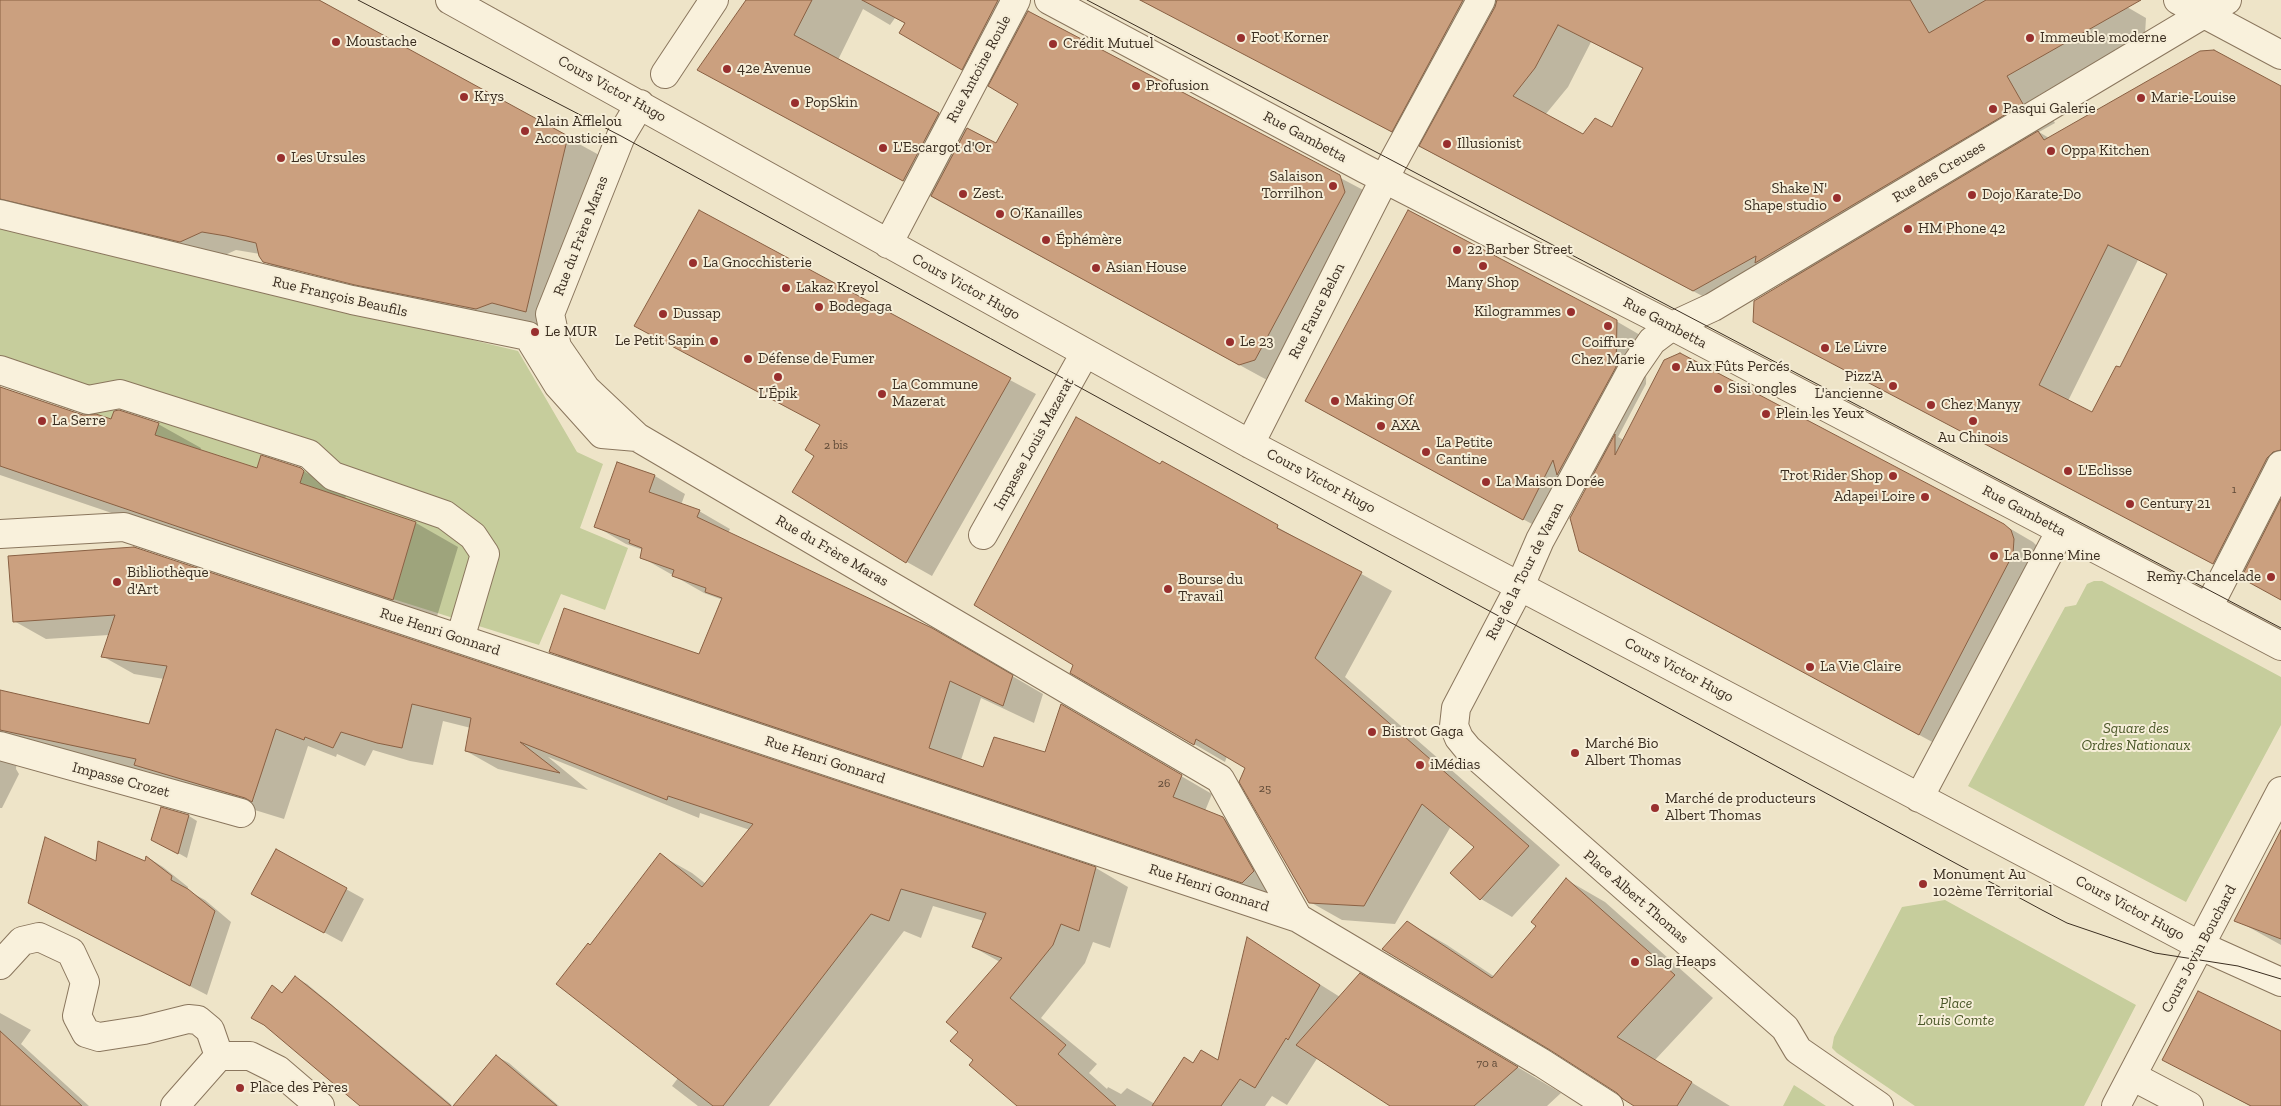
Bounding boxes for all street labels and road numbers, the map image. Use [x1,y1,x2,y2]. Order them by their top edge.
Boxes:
street label: Rue Antoine Roule [943,12,1015,126]
street label: Cours Victor Hugo [555,52,669,126]
street label: Rue Gambetta [1260,107,1350,167]
street label: Rue des Creuses [1889,137,1989,207]
street label: Rue du Frère Maras [550,173,612,299]
street label: Cours Victor Hugo [909,250,1023,324]
street label: Rue Faure Belon [1285,260,1349,362]
street label: Rue François Beaufils [271,273,409,321]
street label: Rue Gambetta [1620,293,1710,353]
street label: Impasse Louis Mazerat [990,375,1078,513]
street label: Cours Victor Hugo [1263,445,1379,517]
street label: Rue Gambetta [1979,481,2069,541]
street label: Rue de la Tour de Varan [1482,499,1568,643]
street label: Rue du Frère Maras [772,511,892,591]
street label: Rue Henri Gonnard [377,604,503,660]
street label: Cours Victor Hugo [1621,634,1737,706]
street label: Rue Henri Gonnard [762,732,888,788]
street label: Impasse Crozet [70,758,172,802]
street label: Place Albert Thomas [1580,846,1692,948]
street label: Rue Henri Gonnard [1146,860,1272,916]
street label: Cours Victor Hugo [2072,872,2188,944]
street label: Cours Jovin Bouchard [2158,882,2240,1016]

